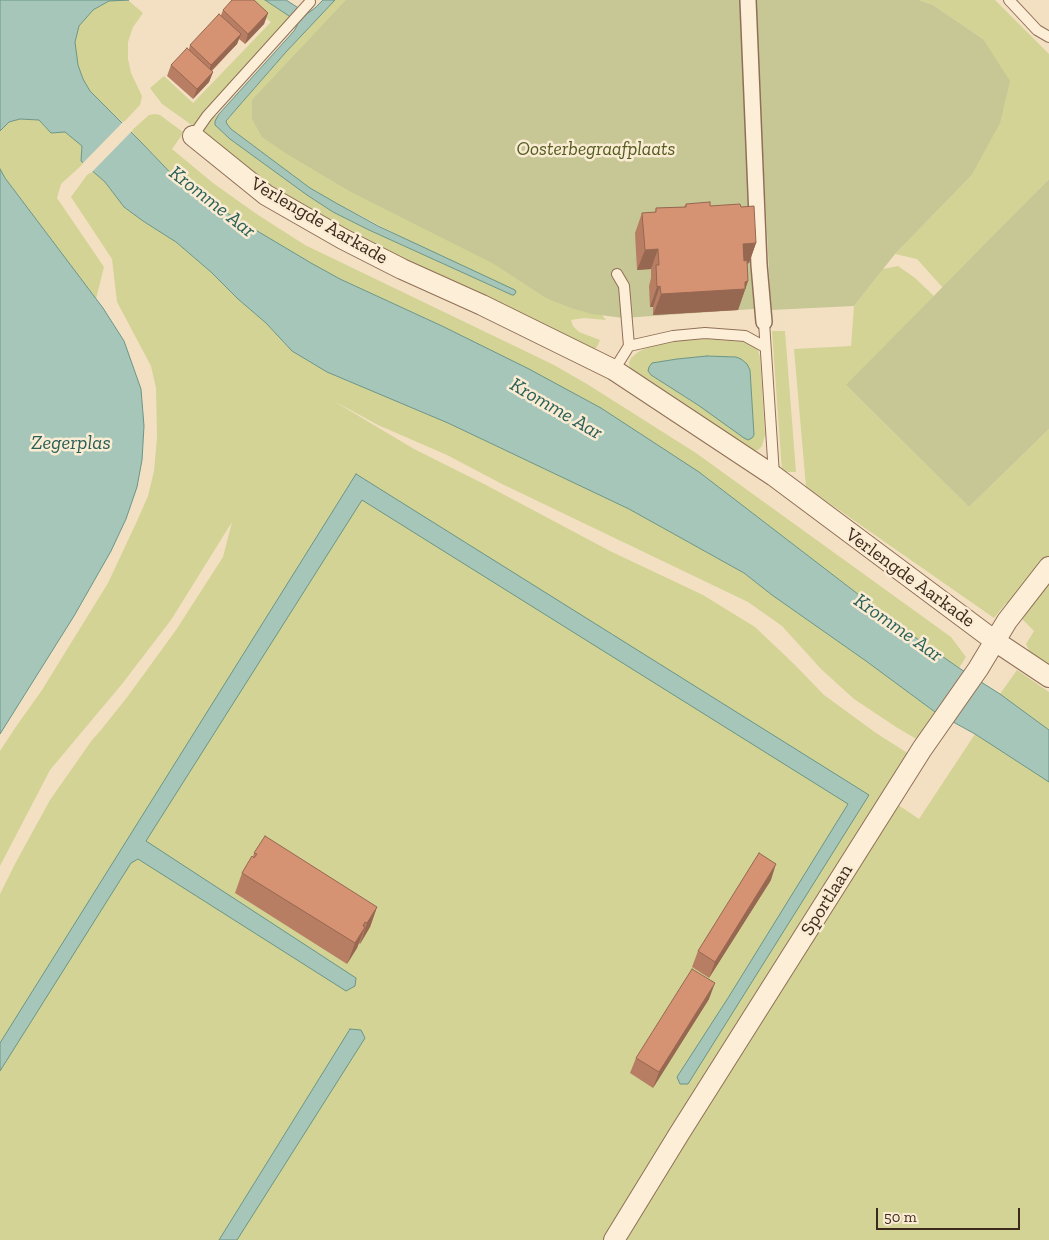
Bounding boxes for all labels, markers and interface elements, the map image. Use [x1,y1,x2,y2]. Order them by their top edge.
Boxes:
park label: Oosterbegraafplaats [516,139,676,161]
water label: Kromme Aar [164,161,260,243]
street label: Verlengde Aarkade [246,172,392,270]
water label: Kromme Aar [506,373,606,445]
water label: Zegerplas [31,431,111,455]
street label: Verlengde Aarkade [841,523,979,633]
water label: Kromme Aar [849,589,947,667]
street label: Sportlaan [796,860,858,940]
scale bar [879,1198,1023,1230]
text: 50 m [884,1208,917,1226]

